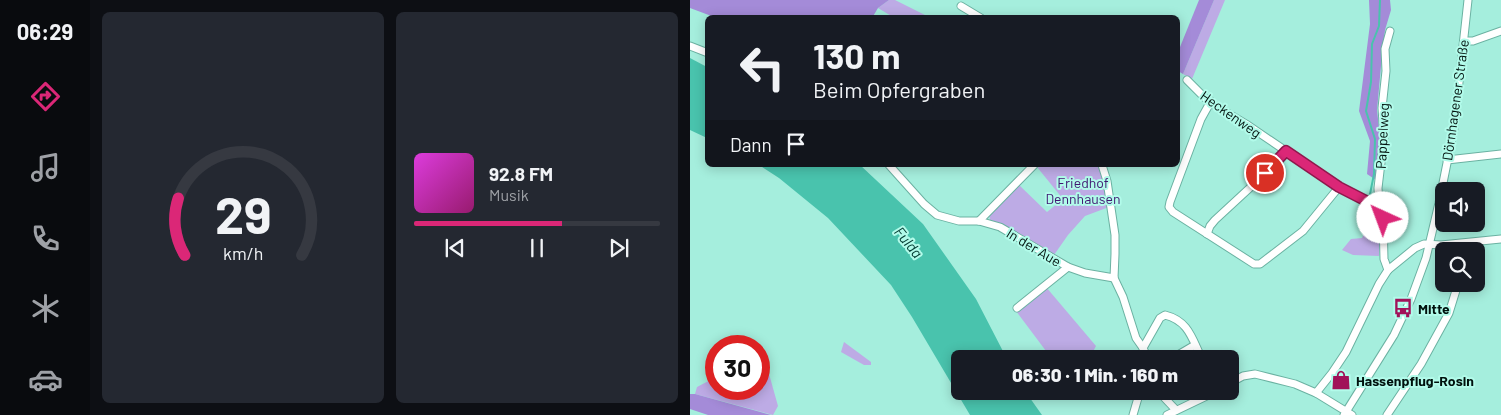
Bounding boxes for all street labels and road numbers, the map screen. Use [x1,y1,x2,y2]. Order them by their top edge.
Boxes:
street label: Dörnhagener Straße [1438,38,1472,162]
street label: Heckenweg [1197,87,1265,141]
street label: Pappelweg [1372,102,1392,170]
street label: In der Aue [1004,224,1064,270]

